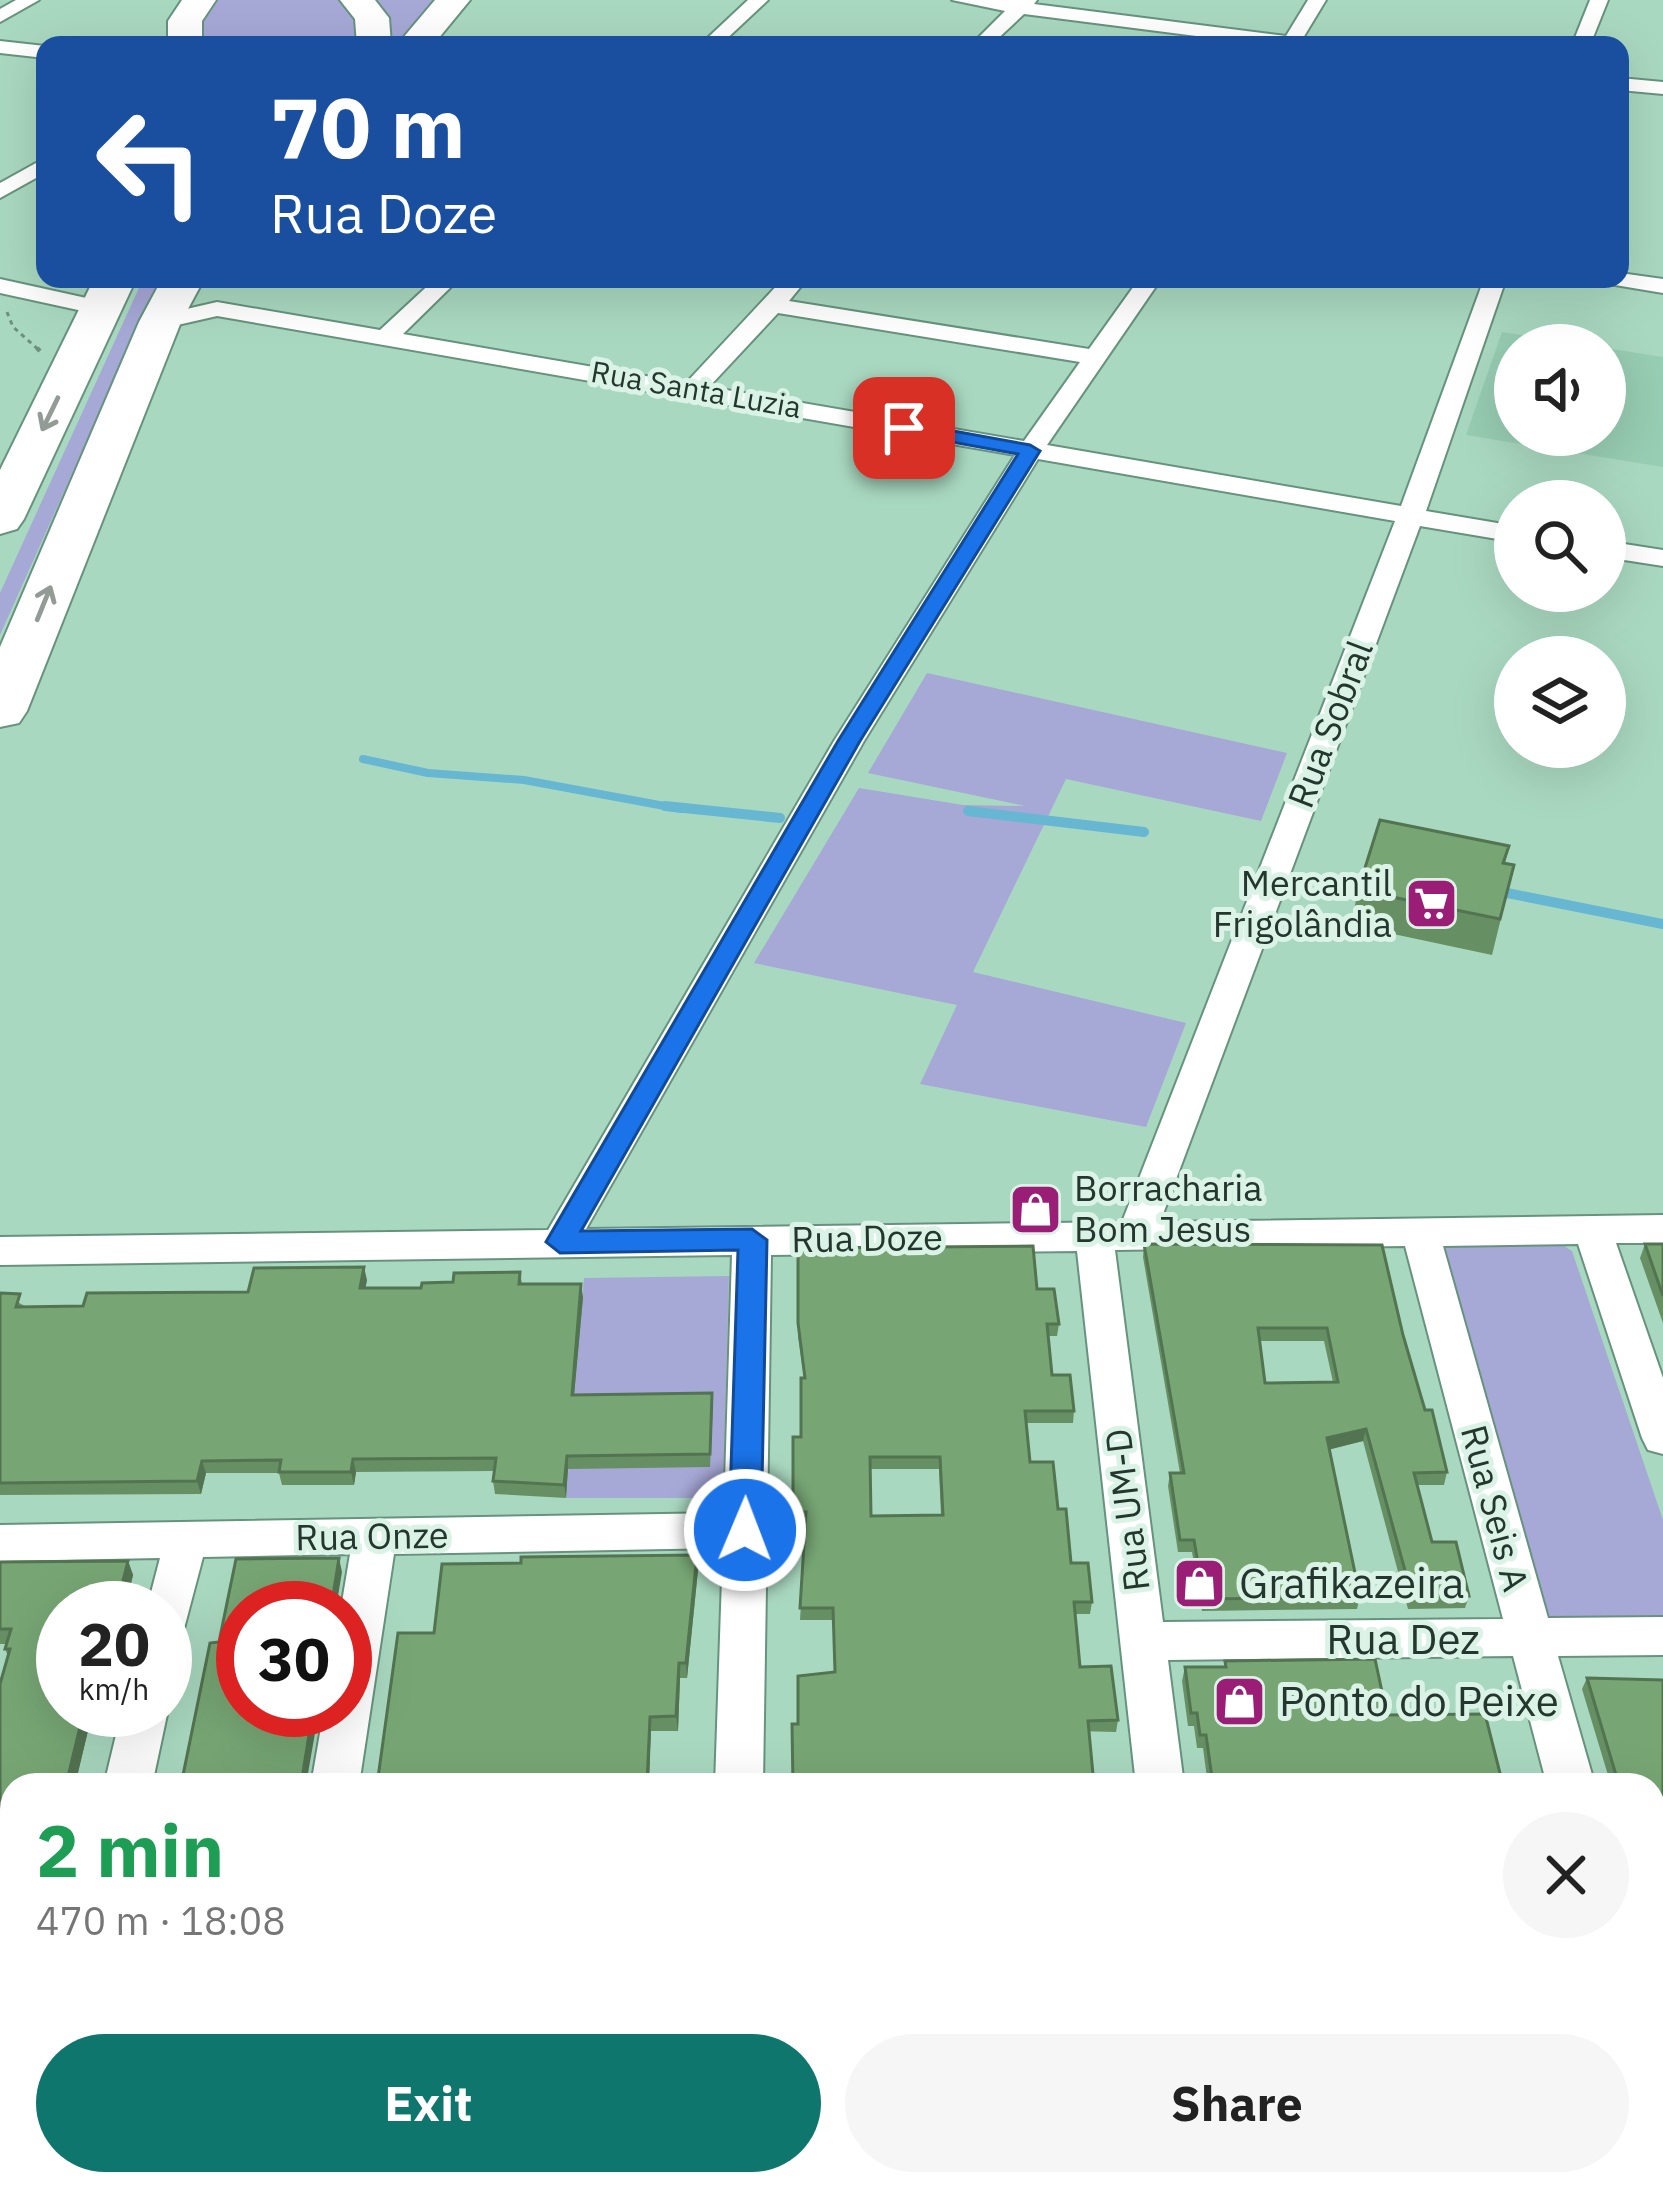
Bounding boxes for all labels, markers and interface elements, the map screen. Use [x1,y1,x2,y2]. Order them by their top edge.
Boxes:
text: 70 m [270,72,466,181]
icon: left [72,84,228,240]
text: Rua Doze [270,178,497,248]
map controls [1494,324,1626,768]
button: sound [1494,324,1626,456]
street label: Rua Santa Luzia [588,351,804,426]
pin [853,377,955,479]
one-way arrow [38,395,60,431]
icon: arrive [871,395,937,461]
button: search [1494,480,1626,612]
one-way arrow [35,585,56,622]
street label: Rua Sobral [1276,634,1383,814]
button: layers [1494,636,1626,768]
place label: Mercantil Frigolândia [1213,859,1392,947]
supermarket icon: Mercantil Frigolândia [1403,876,1459,932]
place label: Borracharia Bom Jesus [1074,1164,1262,1252]
shop icon: Borracharia Bom Jesus [1007,1181,1063,1237]
street label: Rua Doze [791,1213,943,1262]
street label: Rua Seis A [1451,1420,1540,1596]
street label: Rua UM-D [1093,1426,1160,1594]
position arrow [682,1467,808,1593]
street label: Rua Onze [295,1511,449,1560]
shop icon: Grafikazeira [1172,1555,1228,1611]
place label: Grafikazeira [1239,1555,1464,1610]
speed limit sign: 30 [216,1581,372,1737]
text: 20 [78,1604,150,1683]
street label: Rua Dez [1326,1611,1480,1666]
text: km/h [79,1669,149,1708]
shop icon: Ponto do Peixe [1212,1673,1268,1729]
place label: Ponto do Peixe [1279,1673,1559,1728]
text: 2 min [36,1803,224,1897]
button: close [1503,1812,1629,1938]
text: 470 m · 18:08 [36,1895,286,1946]
button: Exit [36,2034,821,2172]
button: Share [845,2034,1629,2172]

